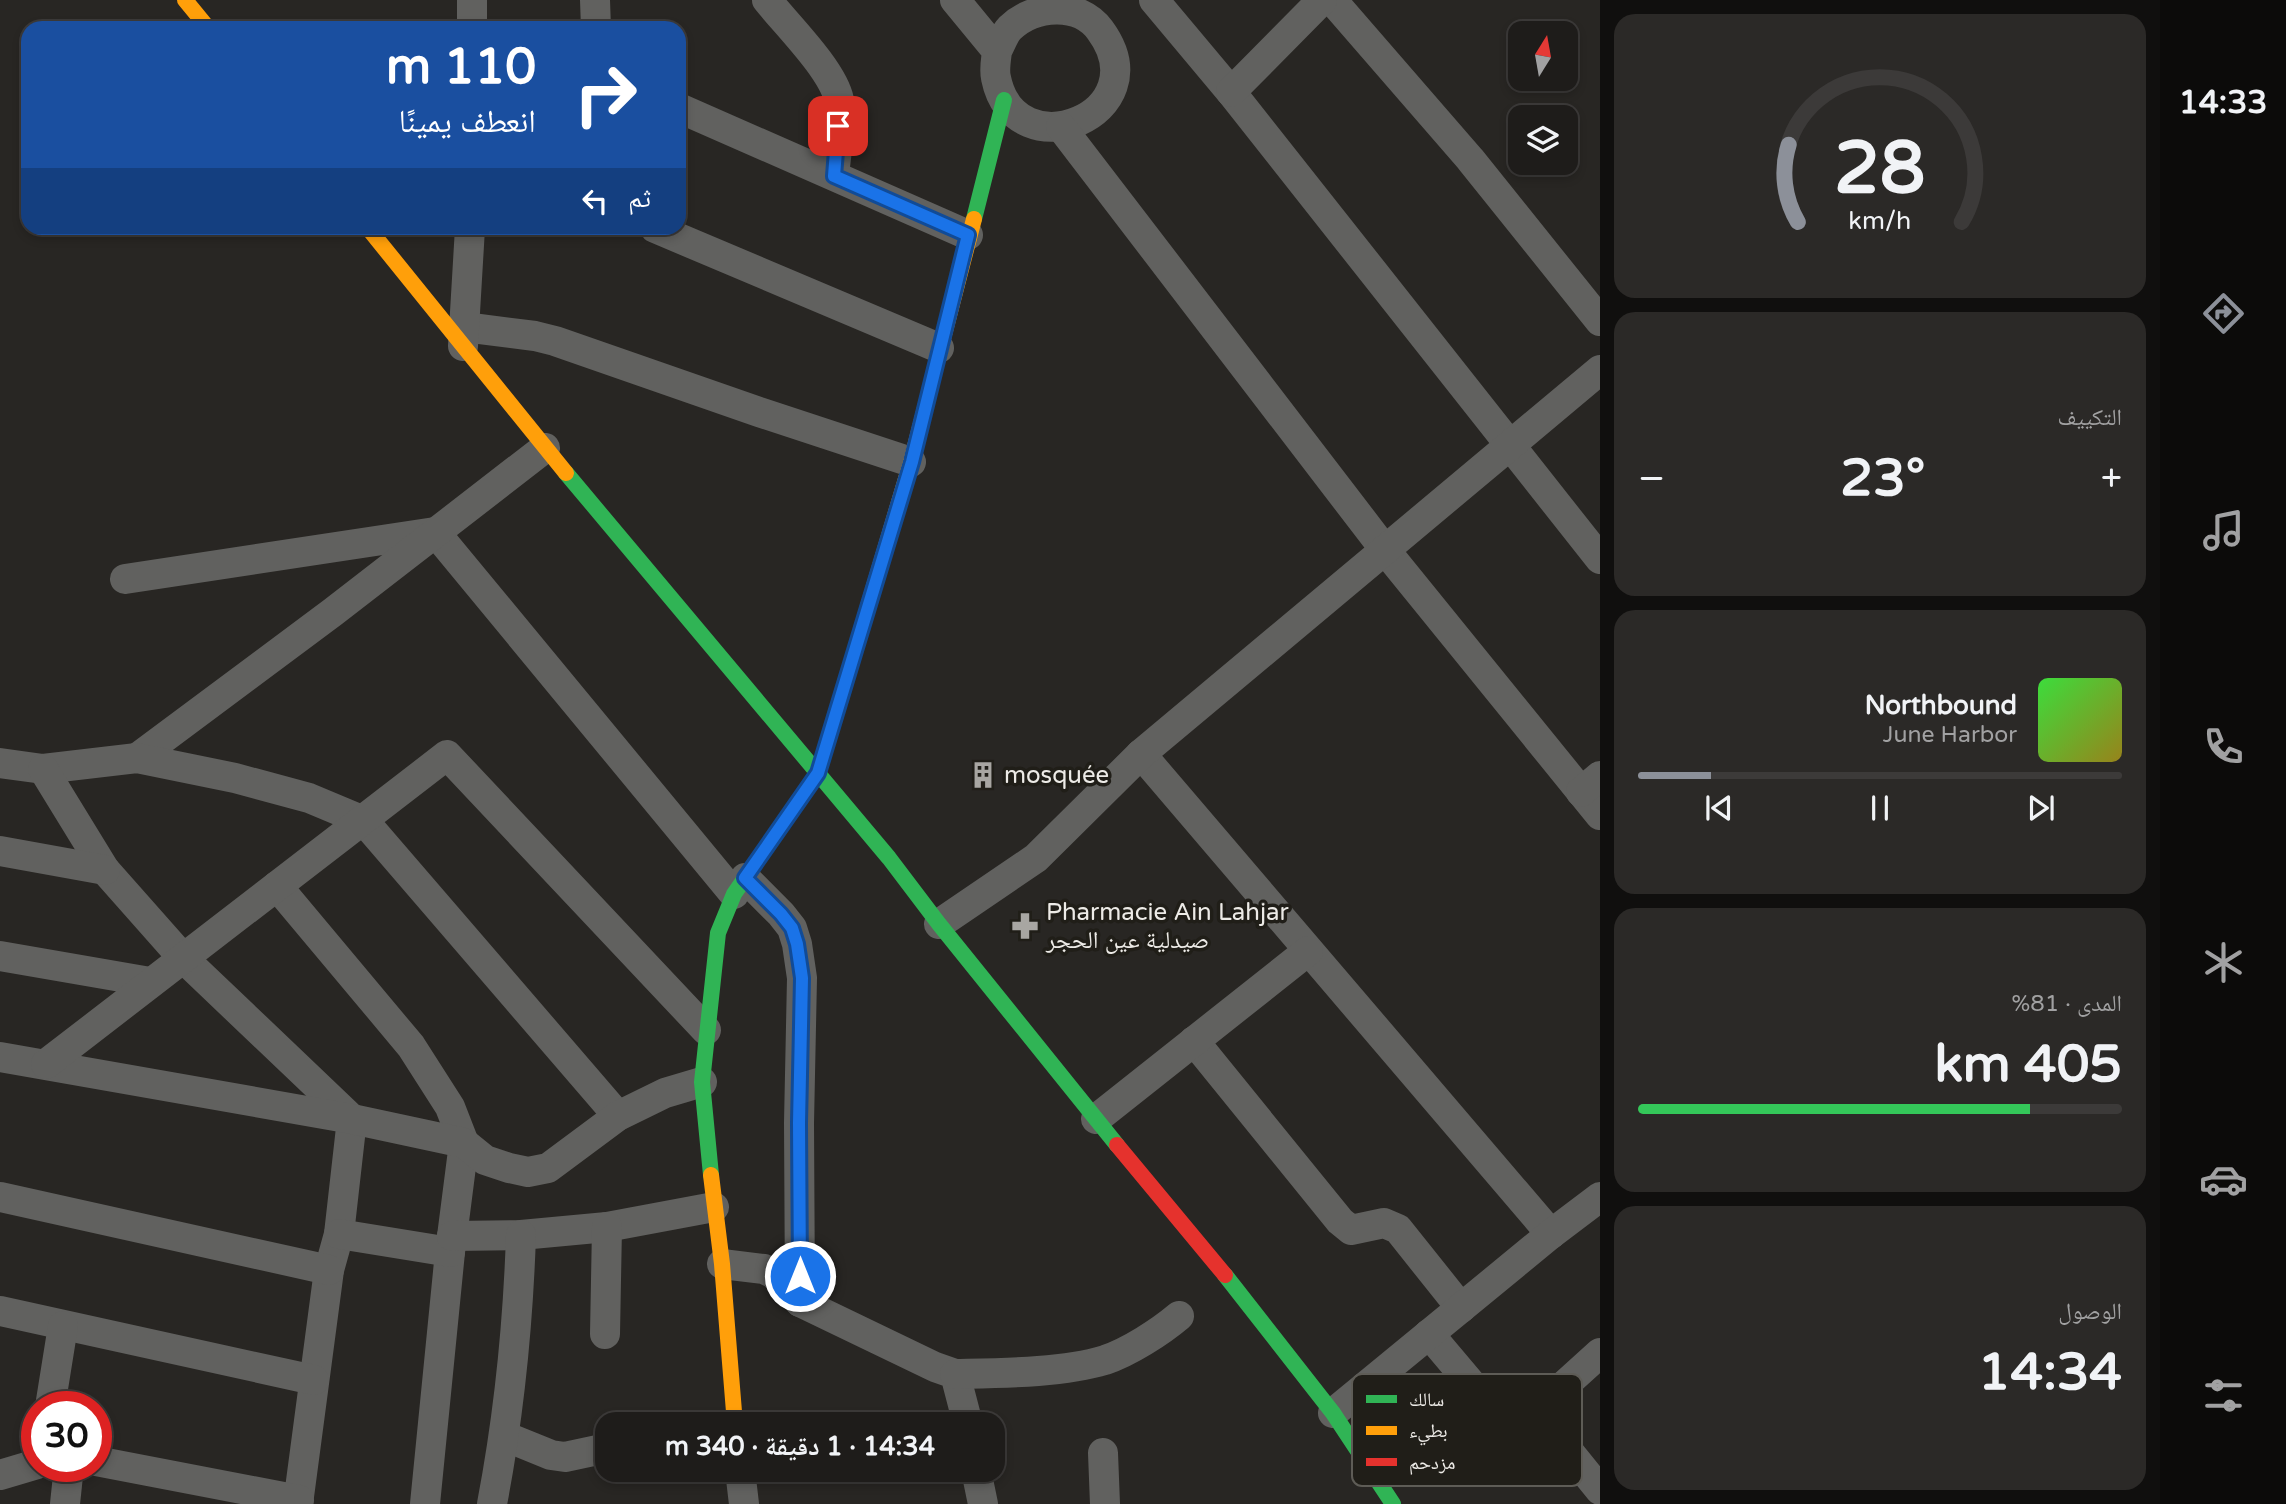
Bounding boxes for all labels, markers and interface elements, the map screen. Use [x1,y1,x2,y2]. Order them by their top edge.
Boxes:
north arrow [1508,21,1578,91]
map controls [1508,21,1578,175]
text: 110 m [386,38,536,97]
icon: right [560,49,651,140]
text: 14:33 [2179,84,2267,122]
pin [808,96,868,156]
text: انعطف يمينًا [399,103,536,141]
button: layers [1508,105,1578,175]
icon: arrive [819,107,857,145]
text: 28 [1834,125,1926,213]
icon: left [576,182,614,220]
text: ثم [628,183,651,214]
text: km/h [1849,206,1911,236]
icon: directions [2199,289,2248,338]
text: التكييف [2057,404,2122,432]
text: 23° [1840,447,1925,510]
text: − [1638,456,1665,502]
text: + [2101,456,2122,502]
icon: music [2199,506,2248,555]
text: Northbound [1865,690,2017,721]
text: June Harbor [1883,721,2017,749]
icon: phone [2199,722,2248,771]
building icon: mosquée [968,760,998,790]
place label: mosquée [1004,761,1109,790]
icon: previous [1700,789,1738,827]
icon: pause [1861,789,1899,827]
icon: next [2022,789,2060,827]
place label: Pharmacie Ain Lahjar صيدلية عين الحجر [1045,898,1289,955]
pharmacy icon: Pharmacie Ain Lahjar صيدلية عين الحجر [1010,911,1040,941]
icon: climate [2199,938,2248,987]
text: المدى · 81% [2011,990,2122,1018]
text: 405 km [1934,1033,2122,1096]
icon: car [2199,1155,2248,1204]
position arrow [763,1239,837,1313]
text: الوصول [2058,1298,2122,1326]
text: 14:34 [1978,1341,2122,1404]
icon: filters [2199,1371,2248,1420]
legend [1352,1374,1582,1486]
text: سالك [1409,1389,1444,1411]
speed limit sign: 30 [21,1391,112,1482]
text: بطيء [1409,1420,1448,1446]
text: 14:34 · 1 دقيقة · 340 m [665,1431,935,1462]
text: مزدحم [1409,1452,1455,1475]

